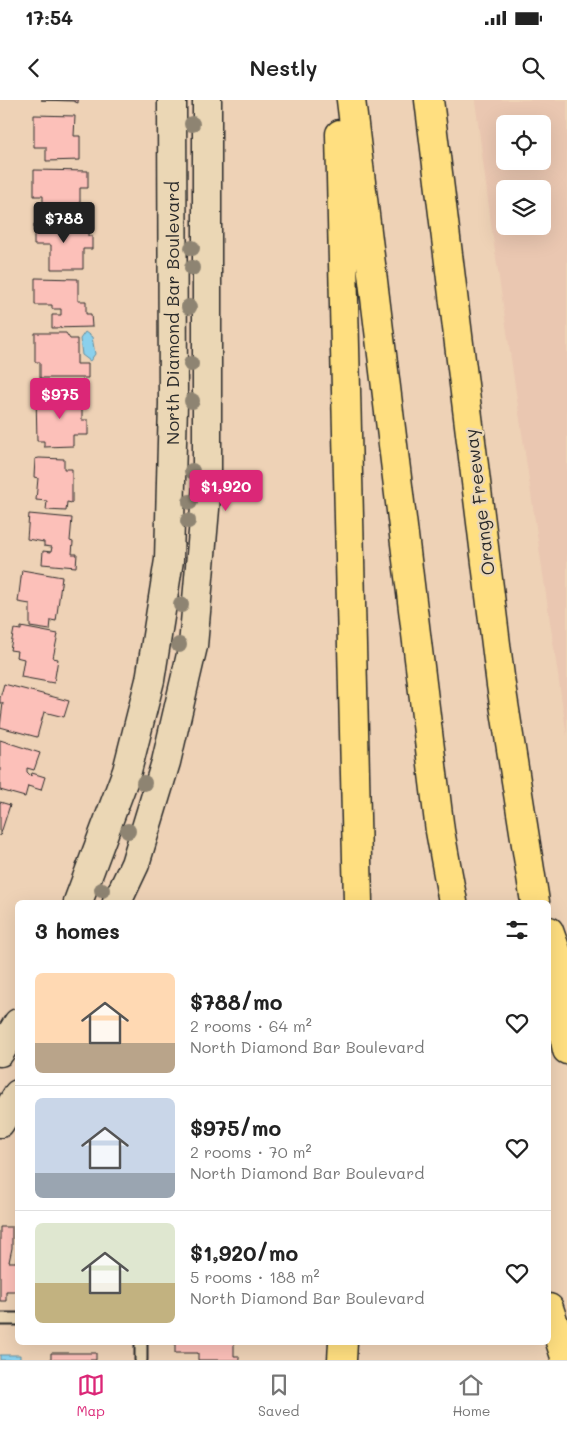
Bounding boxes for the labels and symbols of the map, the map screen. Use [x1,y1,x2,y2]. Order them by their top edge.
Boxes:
street label: North Diamond Bar Boulevard [160,181,184,445]
pin: $788 [34,202,94,244]
pin: $975 [30,378,90,420]
street label: Orange Freeway [458,427,500,577]
pin: $1,920 [185,470,267,512]

